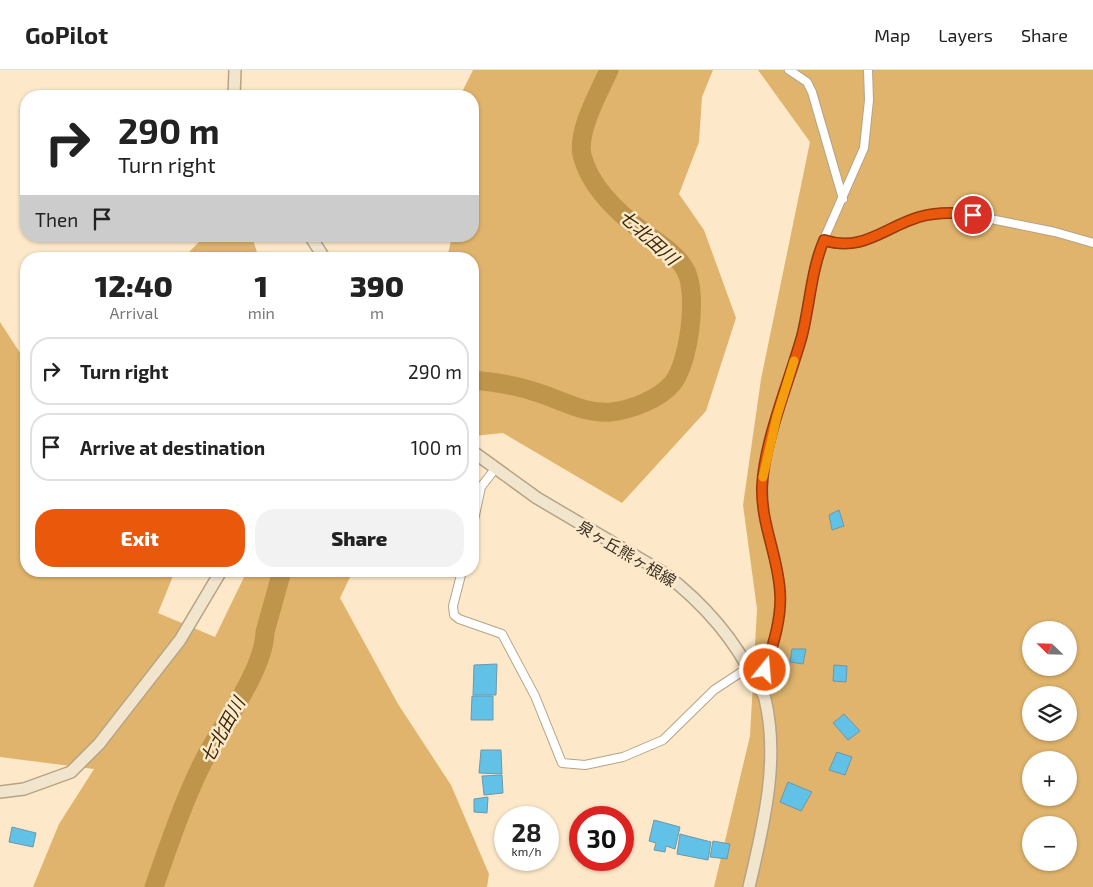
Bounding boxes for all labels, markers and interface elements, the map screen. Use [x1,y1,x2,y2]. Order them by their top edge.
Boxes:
text: GoPilot [25,20,108,49]
text: Map [874,24,910,46]
text: Layers [938,24,993,46]
text: Share [1021,24,1068,46]
text: 290 m [118,109,219,151]
icon: right [35,110,100,175]
text: Turn right [118,151,216,177]
pin [952,194,994,236]
icon: arrive [959,201,987,229]
icon: arrive [88,205,116,233]
water label: 七北田川 [615,205,685,271]
text: Then [35,208,78,231]
text: 12:40 [95,267,173,303]
text: 1 [255,267,268,303]
text: 390 [350,267,404,303]
text: Arrival [109,303,158,322]
text: min [248,303,275,322]
text: m [370,303,384,322]
icon: right [37,357,65,385]
text: Turn right [80,360,168,383]
text: 290 m [408,360,462,383]
icon: arrive [37,433,65,461]
text: Arrive at destination [80,436,265,459]
text: 100 m [411,436,462,459]
button: Exit [35,509,245,567]
button: Share [255,509,464,567]
street label: 泉ヶ丘熊ヶ根線 [574,516,680,590]
north arrow [1022,621,1078,676]
map controls [1022,621,1077,871]
position arrow [738,643,790,695]
button: layers [1022,686,1077,741]
water label: 七北田川 [195,691,250,767]
button: + [1022,751,1077,806]
speed limit sign: 30 [569,806,634,871]
button: − [1022,816,1077,871]
text: 28 [511,817,542,847]
text: km/h [512,844,541,858]

